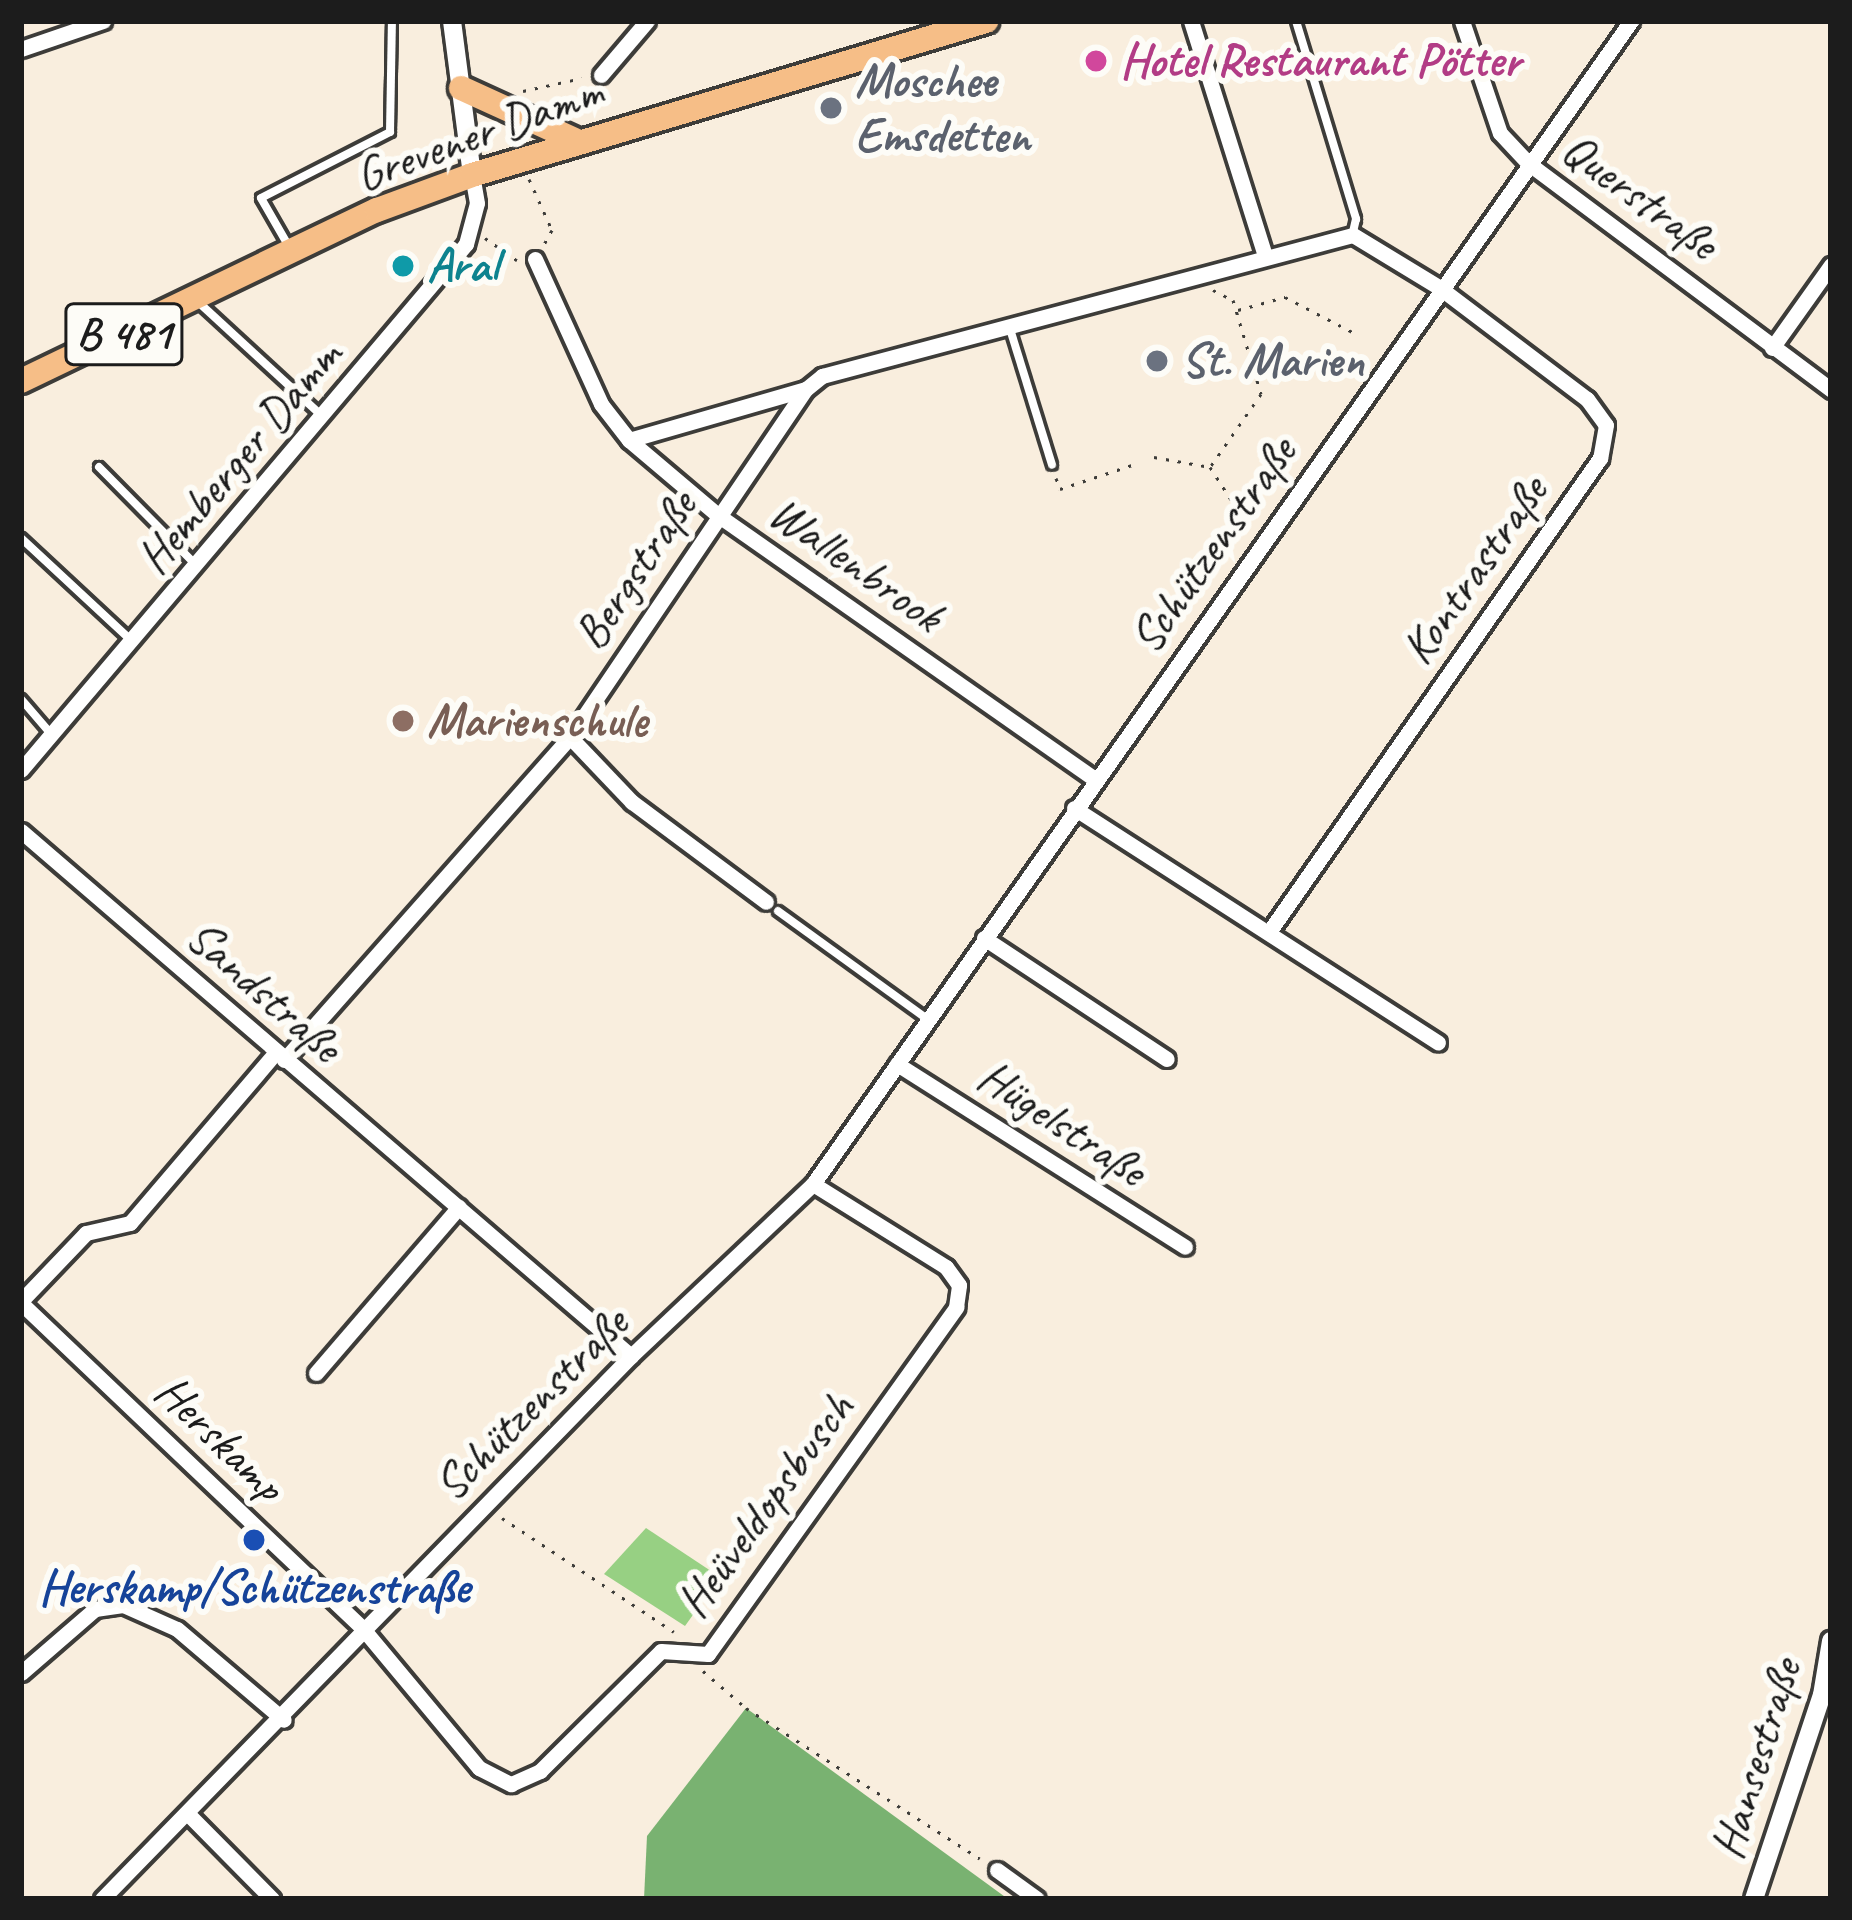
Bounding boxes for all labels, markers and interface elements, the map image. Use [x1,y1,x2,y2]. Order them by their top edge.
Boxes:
place label: Hotel Restaurant Pötter [1120,32,1522,90]
marker: Hotel Restaurant Pötter [1083,48,1109,74]
place label: Moschee Emsdetten [855,51,1030,164]
street label: Grevener Damm [348,62,610,204]
marker: Moschee Emsdetten [818,95,844,121]
street label: Querstraße [1551,120,1729,272]
place label: Aral [427,237,498,295]
marker: Aral [390,253,416,279]
road number: B 481 [64,295,184,373]
street label: Hemberger Damm [124,327,354,587]
place label: St. Marien [1181,332,1364,390]
marker: St. Marien [1144,348,1170,374]
street label: Schützenstraße [1118,426,1308,664]
street label: Kontrastraße [1388,465,1560,675]
street label: Bergstraße [561,480,709,660]
street label: Wallenbrook [758,483,954,645]
place label: Marienschule [427,692,647,750]
marker: Marienschule [390,708,416,734]
street label: Sandstraße [174,908,354,1074]
street label: Hügelstraße [967,1047,1157,1199]
street label: Schützenstraße [422,1295,640,1513]
street label: Herskamp [143,1362,297,1514]
street label: Heüveldopsbusch [664,1381,866,1629]
marker: Herskamp/Schützenstraße [241,1527,267,1553]
place label: Herskamp/Schützenstraße [39,1559,469,1617]
street label: Hansestraße [1698,1652,1814,1866]

